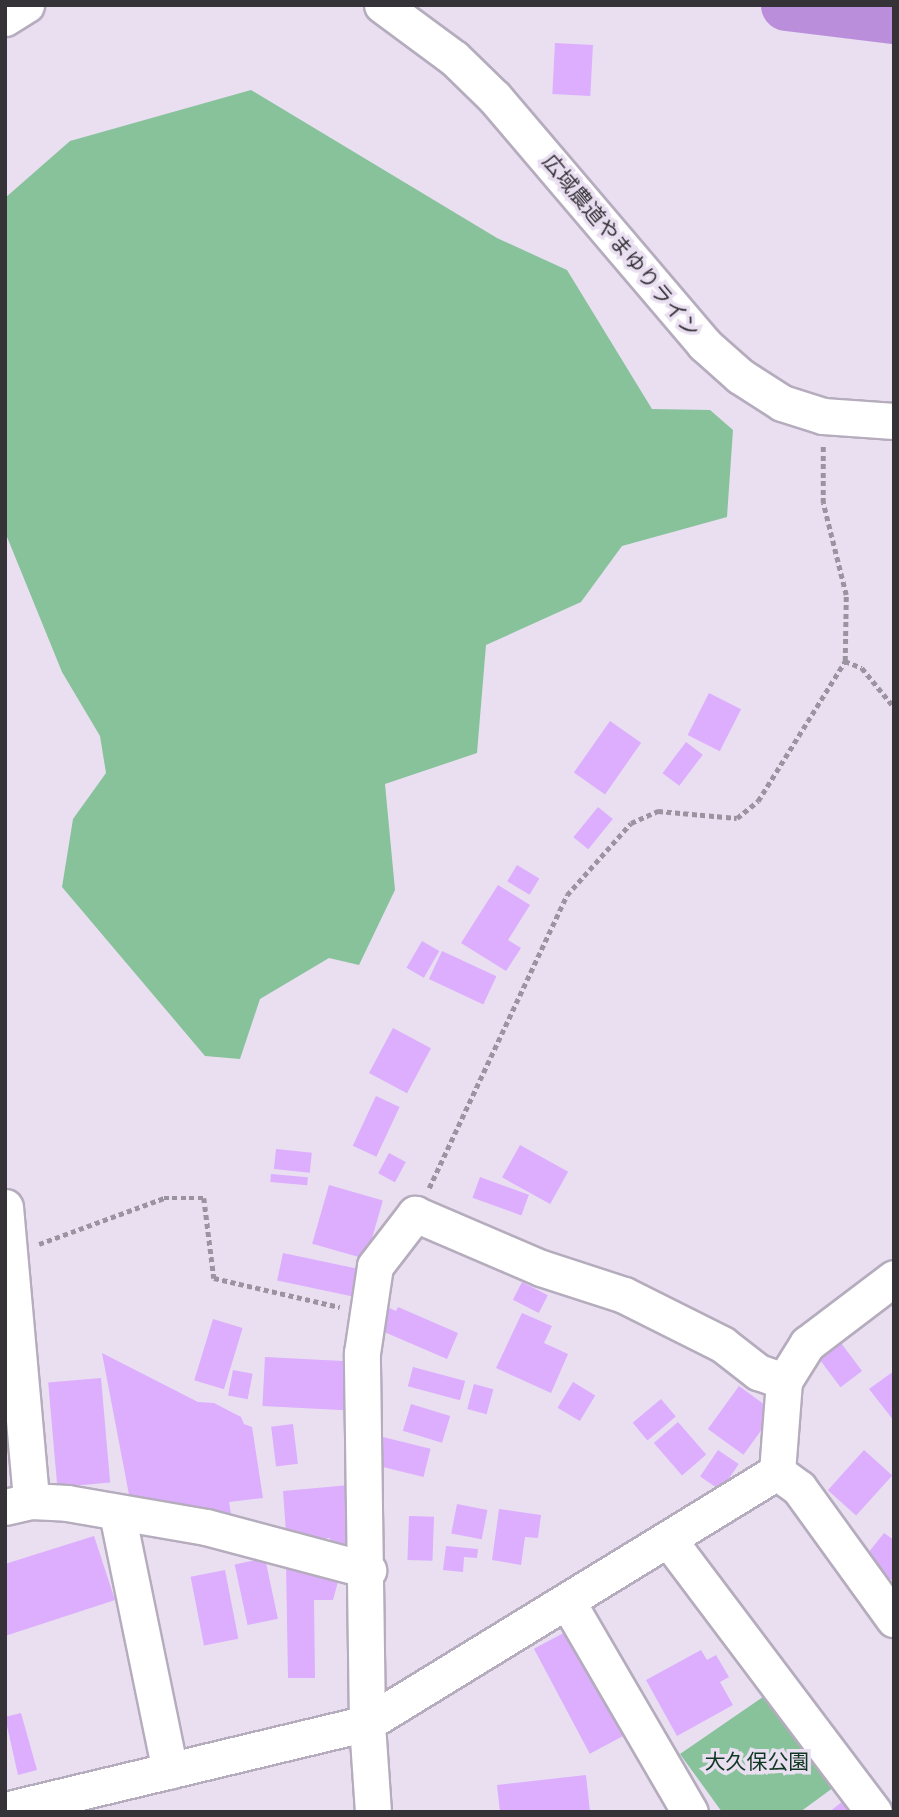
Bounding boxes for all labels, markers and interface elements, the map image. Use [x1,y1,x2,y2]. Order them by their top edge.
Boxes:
street label: 広域農道やまゆりライン [537,149,705,343]
park label: 大久保公園 [705,1749,809,1775]

